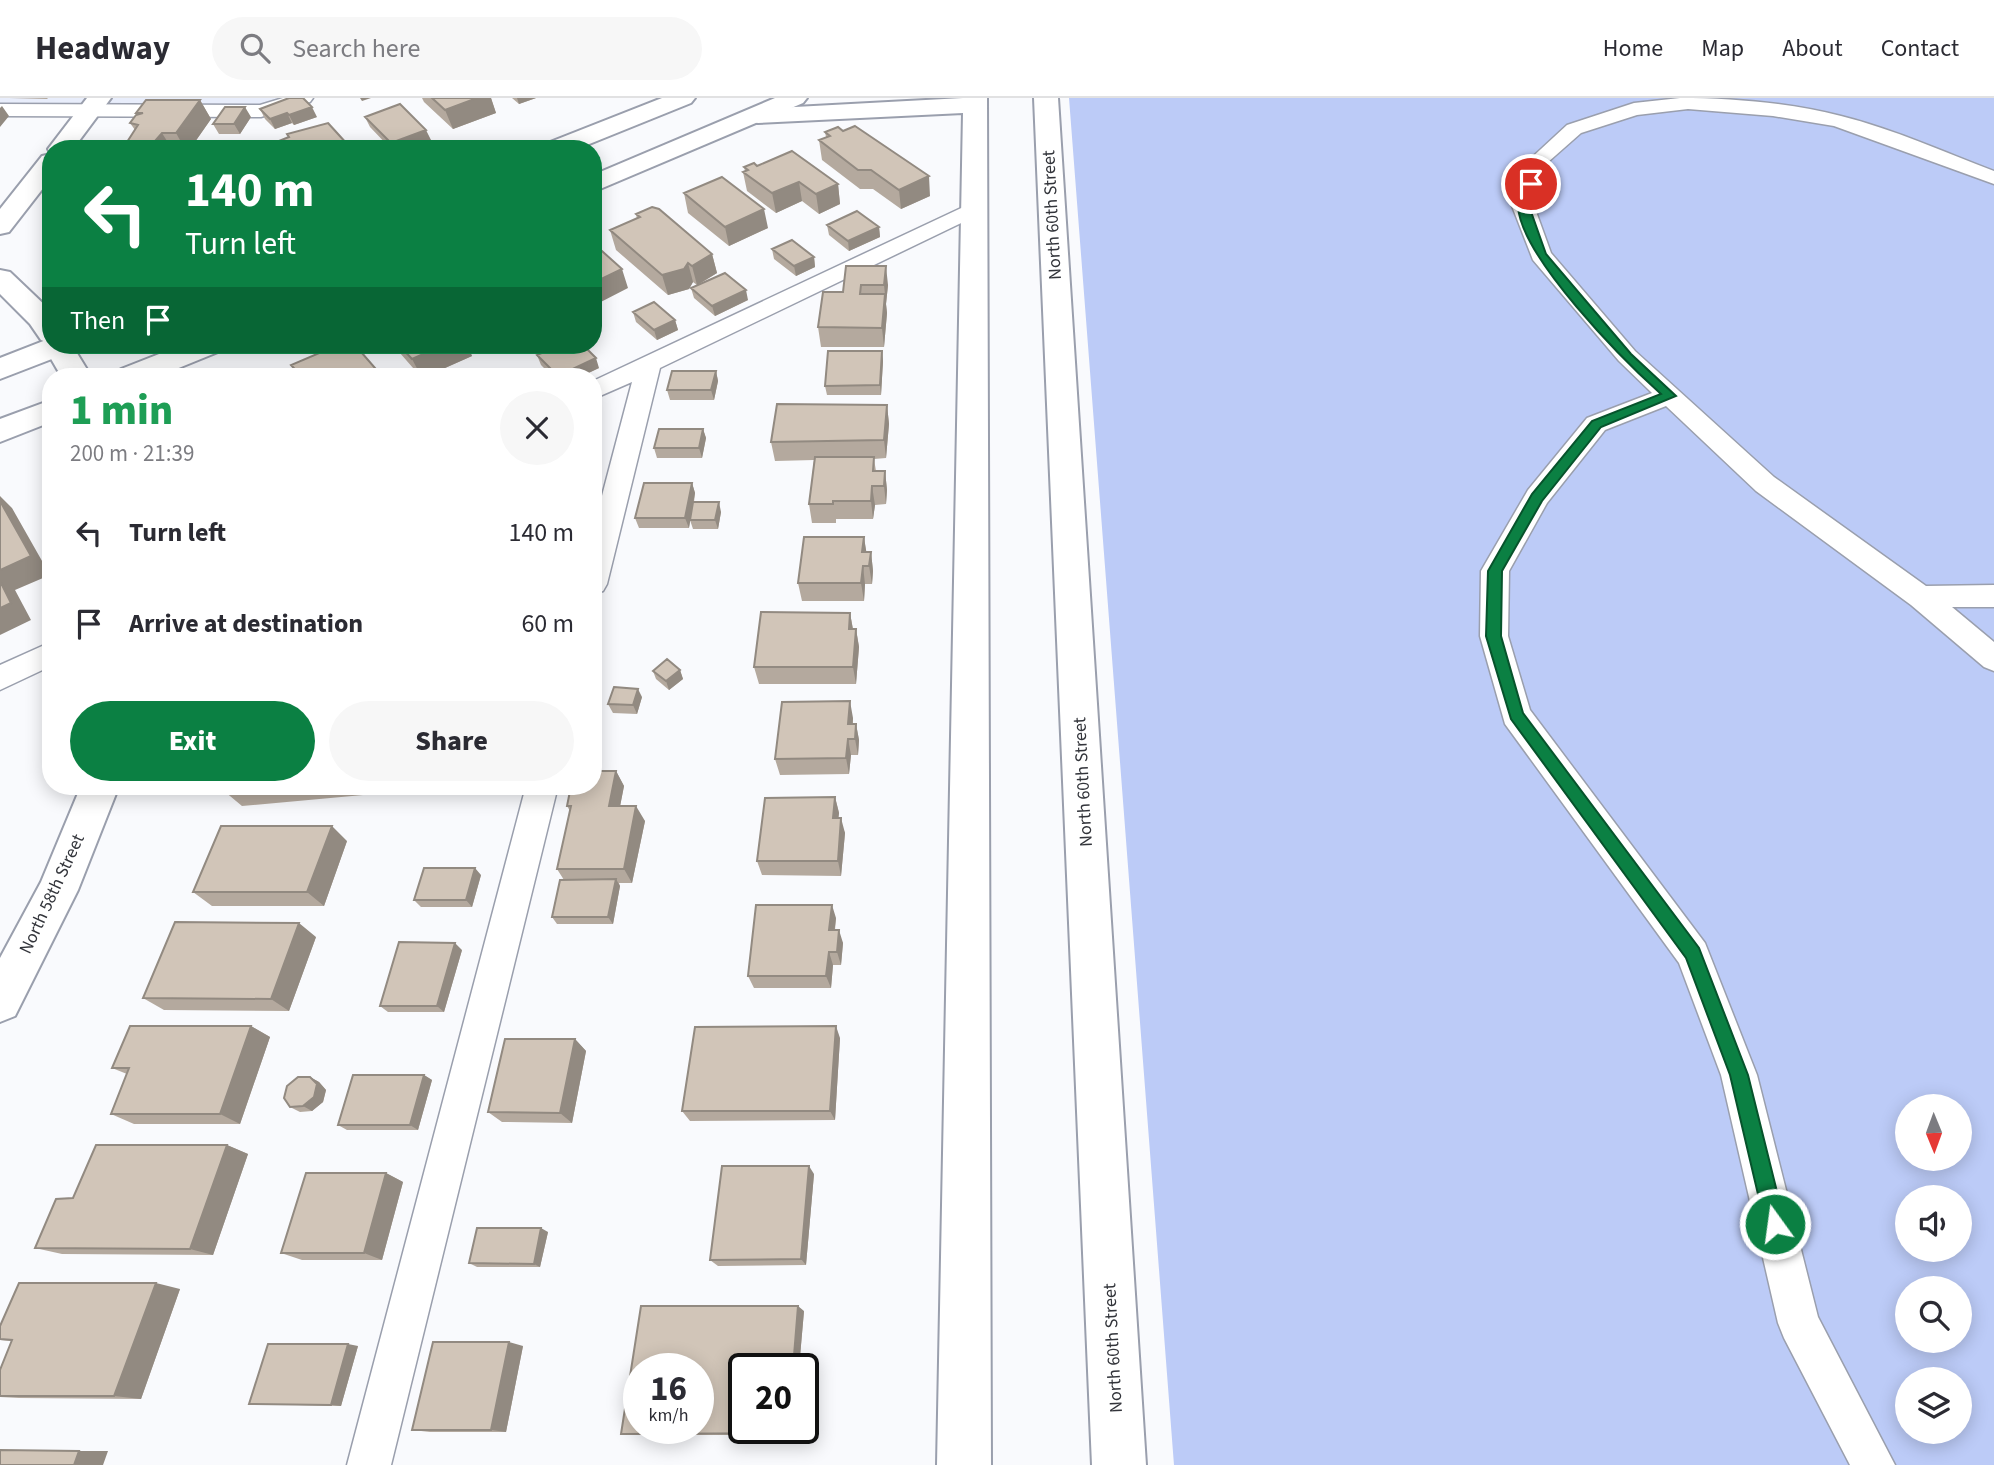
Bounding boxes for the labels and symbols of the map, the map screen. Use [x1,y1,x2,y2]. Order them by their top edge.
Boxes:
street label: North 60th Street [1036,150,1068,280]
pin [1501,154,1561,214]
street label: North 60th Street [1067,717,1099,847]
street label: North 58th Street [13,830,91,958]
north arrow [1895,1094,1972,1171]
position arrow [1738,1187,1812,1261]
street label: North 60th Street [1097,1283,1129,1413]
speed limit sign: 20 [728,1353,819,1444]

